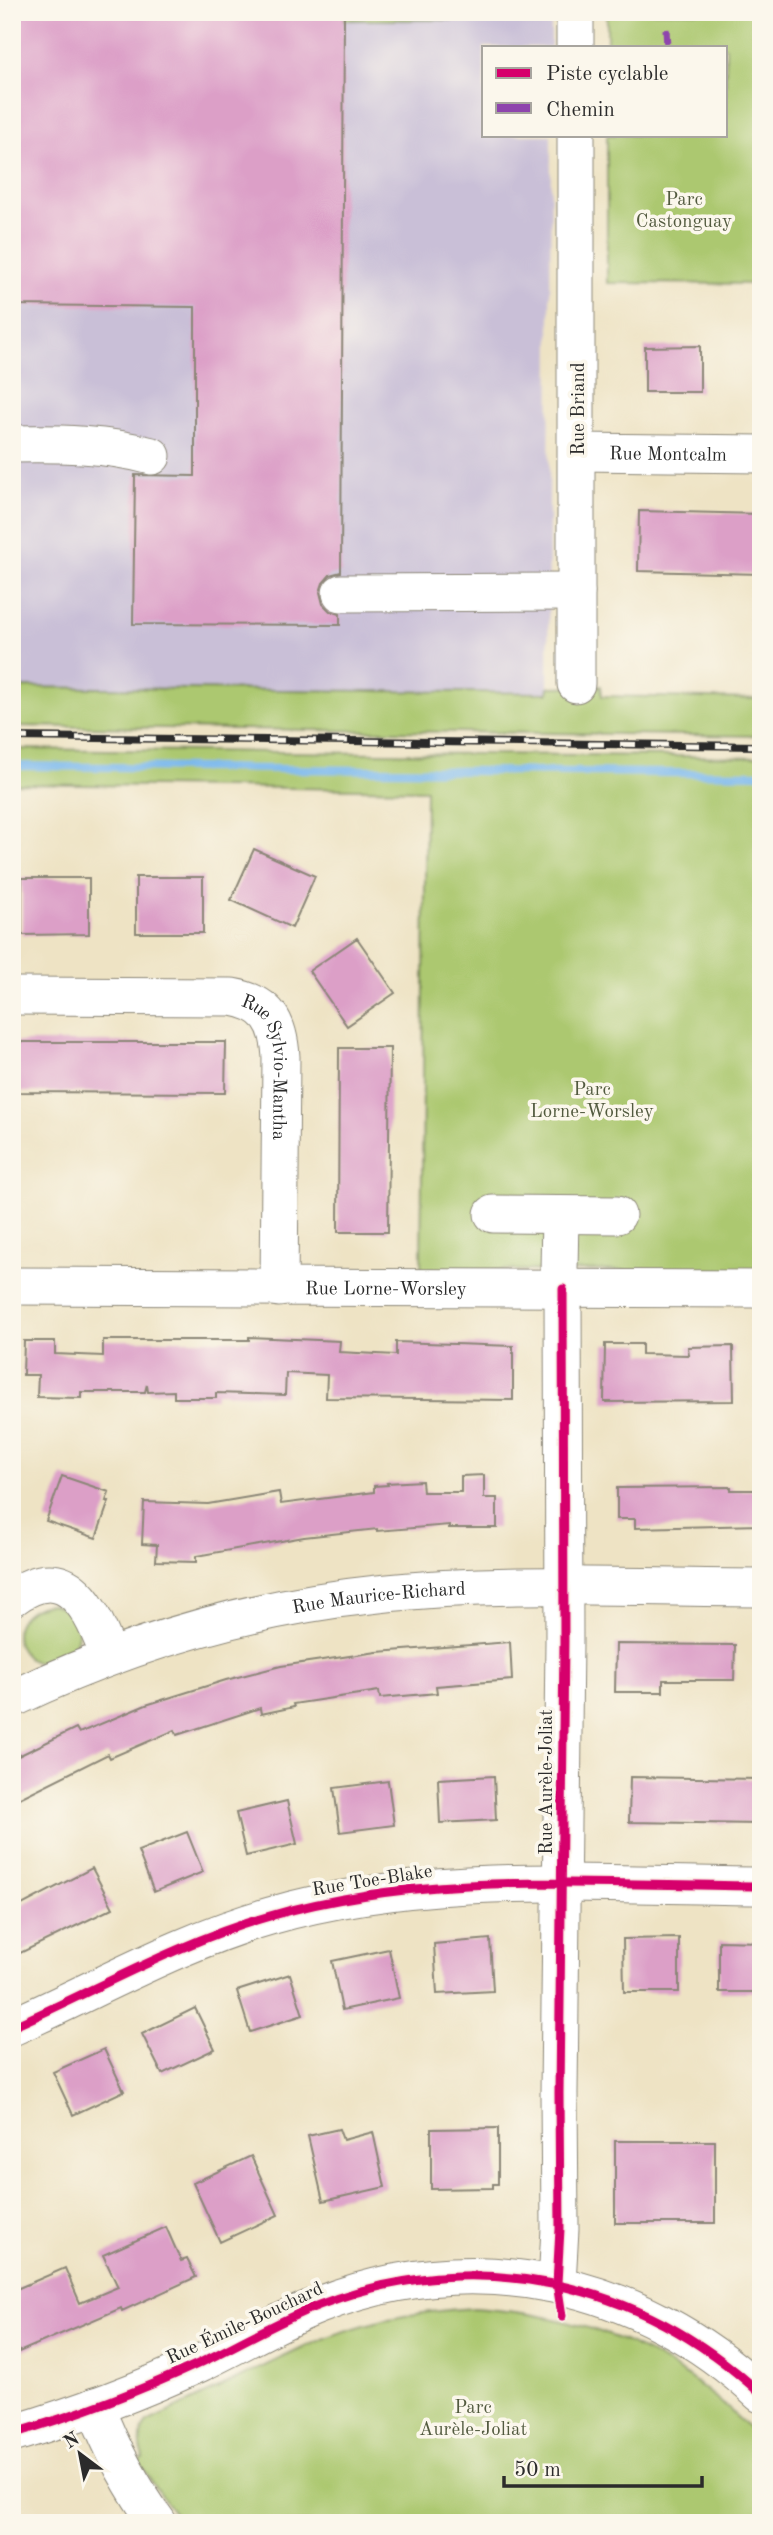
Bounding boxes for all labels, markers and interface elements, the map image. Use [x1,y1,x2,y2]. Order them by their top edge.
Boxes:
legend [482,46,728,136]
text: Piste cyclable [546,64,669,85]
text: Chemin [546,100,615,121]
park label: Parc Castonguay [636,191,732,232]
street label: Rue Briand [570,362,589,456]
street label: Rue Montcalm [609,445,727,466]
street label: Rue Sylvio-Mantha [238,993,288,1141]
park label: Parc Lorne-Worsley [530,1081,654,1122]
street label: Rue Lorne-Worsley [305,1280,467,1300]
street label: Rue Maurice-Richard [291,1580,466,1618]
street label: Rue Aurèle-Joliat [538,1709,557,1855]
street label: Rue Toe-Blake [311,1863,434,1900]
street label: Rue Émile-Bouchard [162,2276,326,2369]
park label: Parc Aurèle-Joliat [419,2399,527,2440]
north arrow [46,2420,116,2490]
text: N [61,2430,84,2454]
scale bar [504,2444,701,2488]
text: 50 m [514,2460,561,2481]

